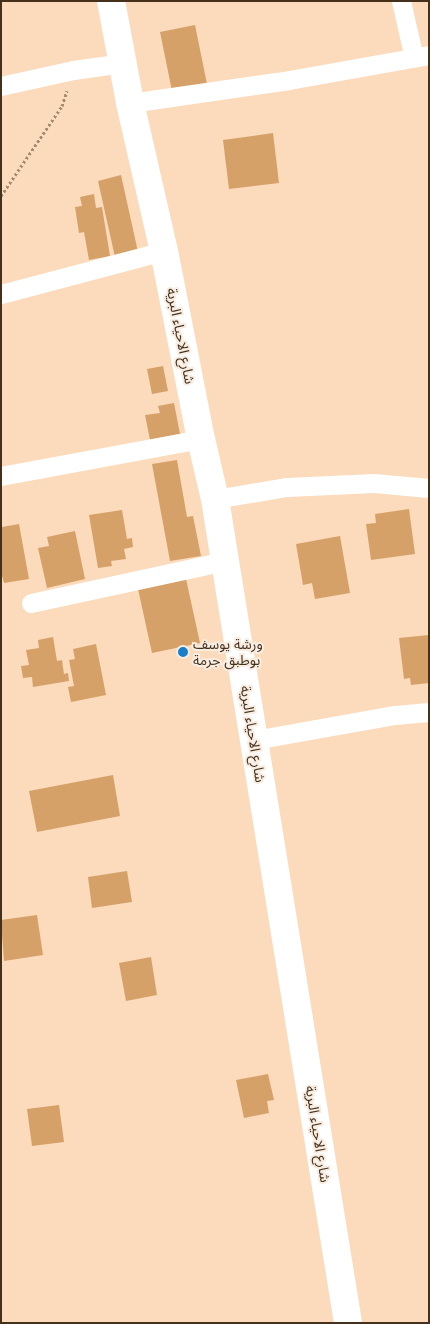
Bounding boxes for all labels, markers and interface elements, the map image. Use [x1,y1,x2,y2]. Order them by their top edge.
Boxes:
street label: شارع الاحياء البرية [163,286,199,386]
place label: ورشة يوسف بوطبق جرمة [193,636,263,669]
marker: ورشة يوسف بوطبق جرمة [177,646,189,658]
street label: شارع الاحياء البرية [237,684,269,784]
street label: شارع الاحياء البرية [302,1084,334,1184]

